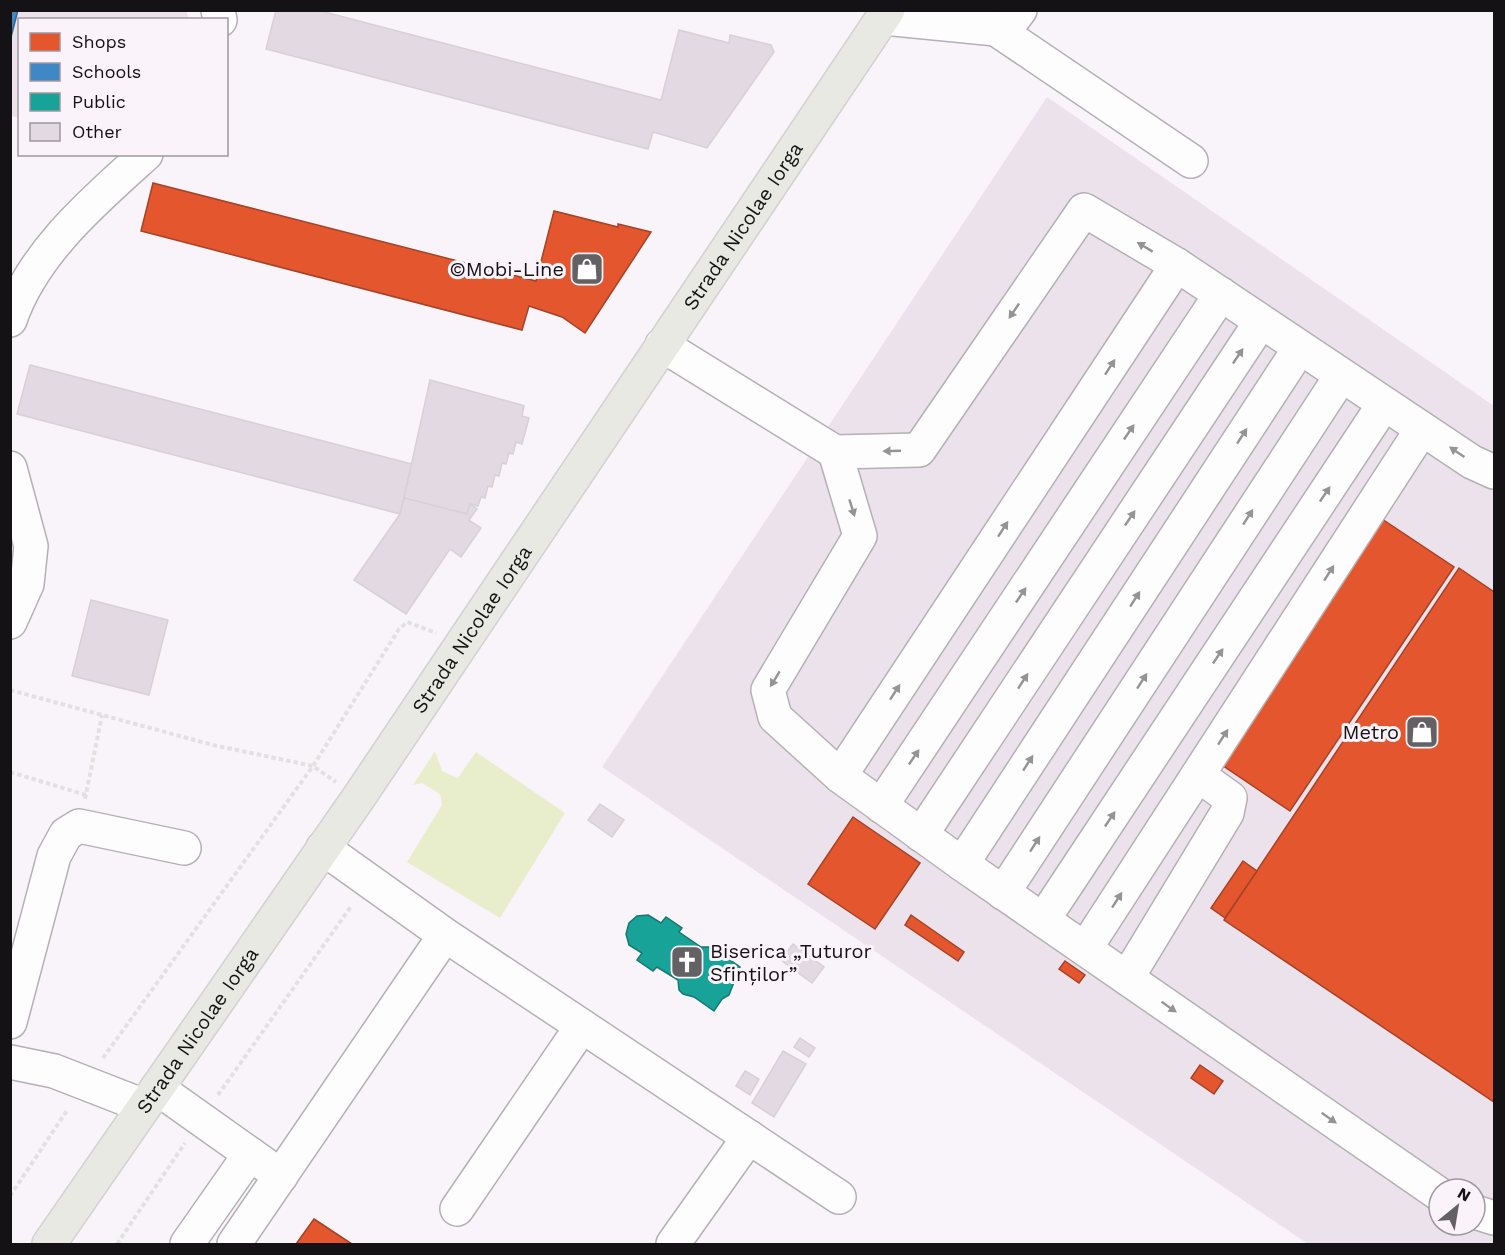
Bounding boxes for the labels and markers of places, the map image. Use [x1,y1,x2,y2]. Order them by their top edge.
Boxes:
shop icon: ©Mobi-Line [569,251,605,287]
place label: ©Mobi-Line [449,257,564,281]
shop icon: Metro [1404,714,1440,750]
place label: Metro [1343,720,1399,744]
place label: Biserica „Tuturor Sfinților” [710,939,872,986]
church icon: Biserica „Tuturor Sfinților” [669,944,705,980]

